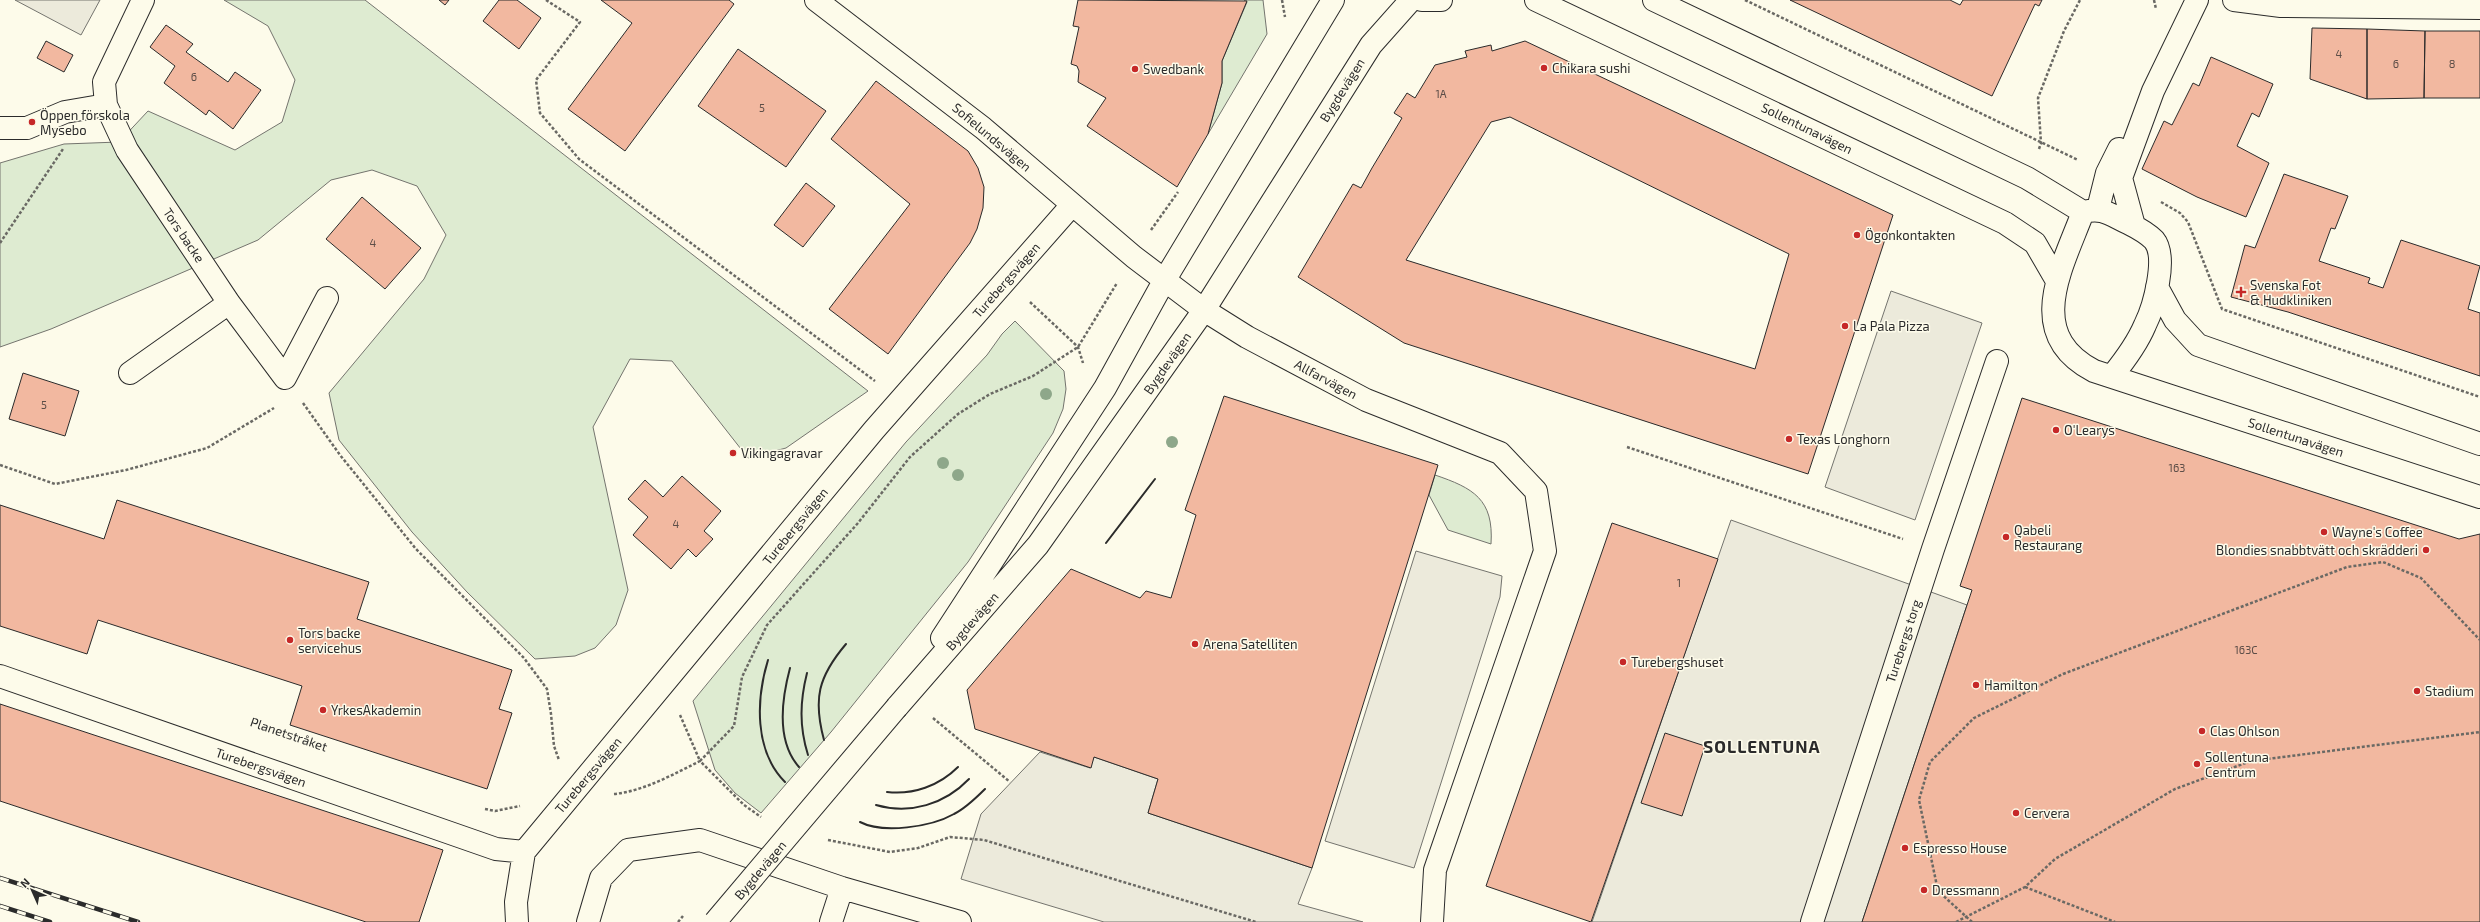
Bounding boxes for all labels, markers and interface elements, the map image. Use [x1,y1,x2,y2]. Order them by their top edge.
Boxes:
house number: 4 [2336,47,2343,60]
street label: Bygdevägen [1316,55,1368,125]
house number: 6 [2393,57,2399,70]
house number: 8 [2449,57,2455,70]
place label: Chikara sushi [1552,60,1631,76]
place label: Swedbank [1143,61,1204,77]
marker: Chikara sushi [1539,63,1549,73]
marker: Swedbank [1130,64,1140,74]
house number: 6 [191,70,197,83]
house number: 1A [1435,87,1447,100]
street label: Sofielundsvägen [949,99,1035,175]
street label: Sollentunavägen [1759,99,1855,157]
house number: 5 [759,101,765,114]
place label: Öppen förskola Mysebo [40,107,130,138]
marker: Öppen förskola Mysebo [27,117,37,127]
street label: Tors backe [160,205,208,265]
place label: Ögonkontakten [1865,227,1955,243]
marker: Ögonkontakten [1852,230,1862,240]
house number: 4 [370,236,377,249]
street label: Turebergsvägen [969,239,1043,321]
place label: Svenska Fot & Hudkliniken [2250,277,2332,308]
marker: Svenska Fot & Hudkliniken [2235,286,2247,298]
place label: La Pala Pizza [1853,318,1930,334]
marker: La Pala Pizza [1840,321,1850,331]
street label: Bygdevägen [1140,329,1194,397]
street label: Allfarvägen [1292,356,1360,402]
house number: 5 [41,398,47,411]
street label: Sollentunavägen [2246,414,2346,460]
place label: O'Learys [2064,422,2115,438]
marker: O'Learys [2051,425,2061,435]
place label: Texas Longhorn [1797,431,1890,447]
marker: Texas Longhorn [1784,434,1794,444]
place label: Vikingagravar [741,445,823,461]
marker: Vikingagravar [728,448,738,458]
house number: 163 [2169,461,2185,474]
street label: Turebergsvägen [759,484,831,568]
house number: 4 [673,517,680,530]
place label: Qabeli Restaurang [2014,522,2082,553]
place label: Wayne's Coffee [2332,524,2423,540]
marker: Wayne's Coffee [2319,527,2329,537]
marker: Qabeli Restaurang [2001,532,2011,542]
place label: Blondies snabbtvätt och skrädderi [2216,542,2418,558]
marker: Blondies snabbtvätt och skrädderi [2421,545,2431,555]
house number: 1 [1677,576,1681,589]
street label: Bygdevägen [942,589,1002,653]
street label: Turebergs torg [1882,597,1924,685]
place label: Tors backe servicehus [298,625,362,656]
marker: Tors backe servicehus [285,635,295,645]
place label: Arena Satelliten [1203,636,1298,652]
marker: Arena Satelliten [1190,639,1200,649]
house number: 163C [2234,643,2258,656]
place label: Turebergshuset [1631,654,1724,670]
marker: Turebergshuset [1618,657,1628,667]
place label: Hamilton [1984,677,2038,693]
marker: Hamilton [1971,680,1981,690]
place label: Stadium [2425,683,2474,699]
marker: Stadium [2412,686,2422,696]
place label: YrkesAkademin [331,702,421,718]
marker: YrkesAkademin [318,705,328,715]
street label: Planetstråket [248,713,330,755]
place label: Clas Ohlson [2210,723,2280,739]
marker: Clas Ohlson [2197,726,2207,736]
street label: Turebergsvägen [551,734,625,816]
district label: SOLLENTUNA [1703,736,1821,756]
street label: Turebergsvägen [214,744,308,790]
place label: Sollentuna Centrum [2205,749,2269,780]
marker: Sollentuna Centrum [2192,759,2202,769]
place label: Cervera [2024,805,2070,821]
marker: Cervera [2011,808,2021,818]
street label: Bygdevägen [731,837,789,903]
place label: Espresso House [1913,840,2007,856]
marker: Espresso House [1900,843,1910,853]
north arrow [12,870,52,910]
text: N [17,875,32,890]
place label: Dressmann [1932,882,2000,898]
marker: Dressmann [1919,885,1929,895]

